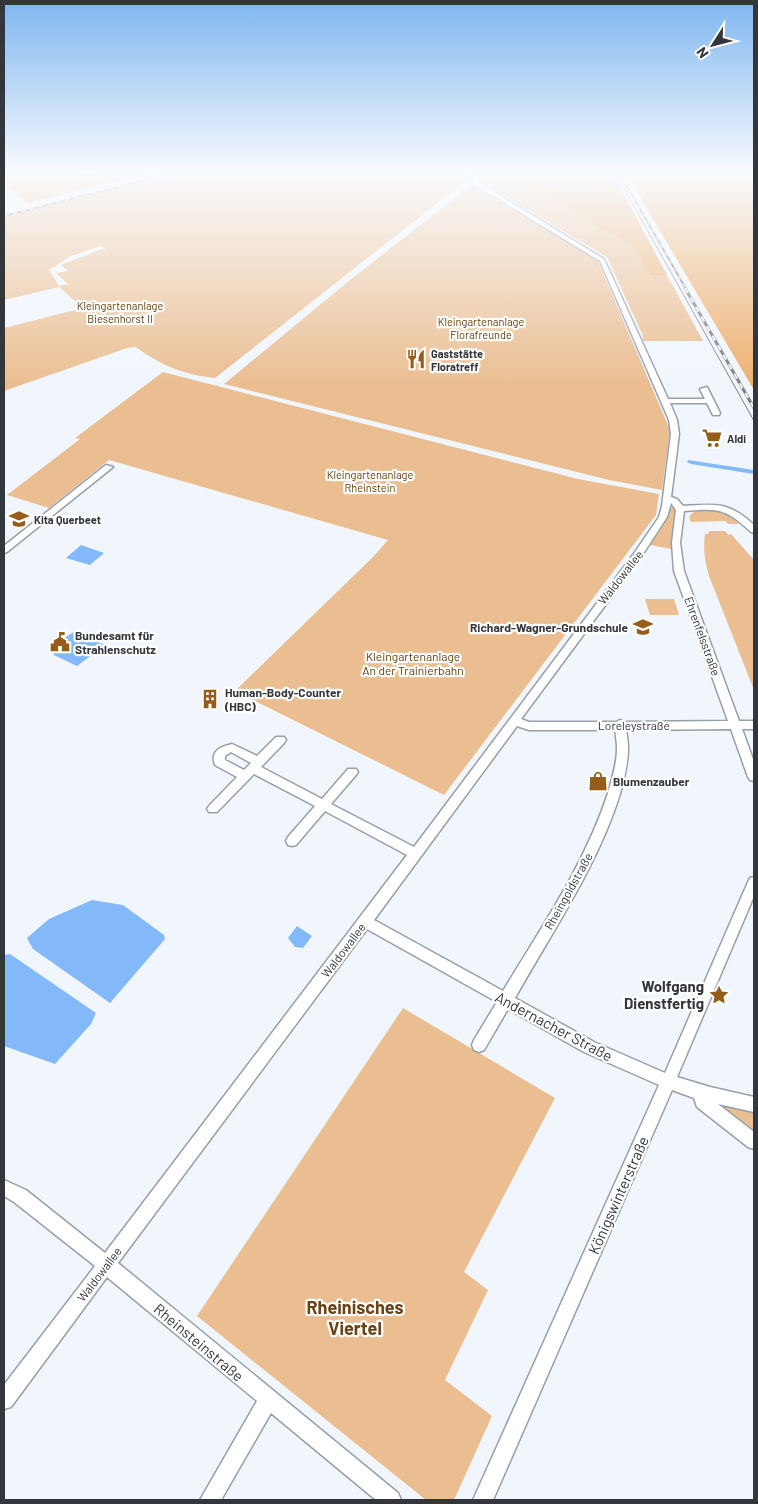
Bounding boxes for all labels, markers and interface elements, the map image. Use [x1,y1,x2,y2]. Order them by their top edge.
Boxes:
north arrow [688,20,738,70]
text: N [692,44,712,62]
park label: Kleingartenanlage Biesenhorst II [77,299,163,325]
park label: Kleingartenanlage Florafreunde [438,315,524,341]
place label: Gaststätte Floratreff [431,347,483,373]
restaurant icon: Gaststätte Floratreff [405,348,427,370]
supermarket icon: Aldi [701,427,723,449]
place label: Aldi [727,432,746,445]
park label: Kleingartenanlage Rheinstein [327,468,413,494]
school or university icon: Kita Querbeet [8,508,30,530]
place label: Kita Querbeet [34,513,101,526]
street label: Waldowallee [595,547,645,607]
street label: Ehrenfelsstraße [682,595,724,677]
school or university icon: Richard-Wagner-Grundschule [632,616,654,638]
place label: Richard-Wagner-Grundschule [470,620,628,634]
place label: Bundesamt für Strahlenschutz [75,628,156,656]
public building icon: Bundesamt für Strahlenschutz [49,631,71,653]
park label: Kleingartenanlage An der Trainierbahn [362,649,464,677]
place label: Human-Body-Counter (HBC) [224,685,341,713]
building icon: Human-Body-Counter (HBC) [199,688,221,710]
street label: Loreleystraße [598,718,670,732]
shop icon: Blumenzauber [587,770,609,792]
place label: Blumenzauber [613,774,690,788]
street label: Rheingoldstraße [541,850,595,932]
street label: Waldowallee [318,920,368,980]
place label: Wolfgang Dienstfertig [624,977,704,1012]
place icon: Wolfgang Dienstfertig [708,984,730,1006]
street label: Andernacher Straße [492,987,616,1065]
street label: Königswinterstraße [584,1133,652,1257]
street label: Waldowallee [74,1244,124,1304]
district label: Rheinisches Viertel [307,1296,403,1339]
street label: Rheinsteinstraße [151,1299,247,1385]

